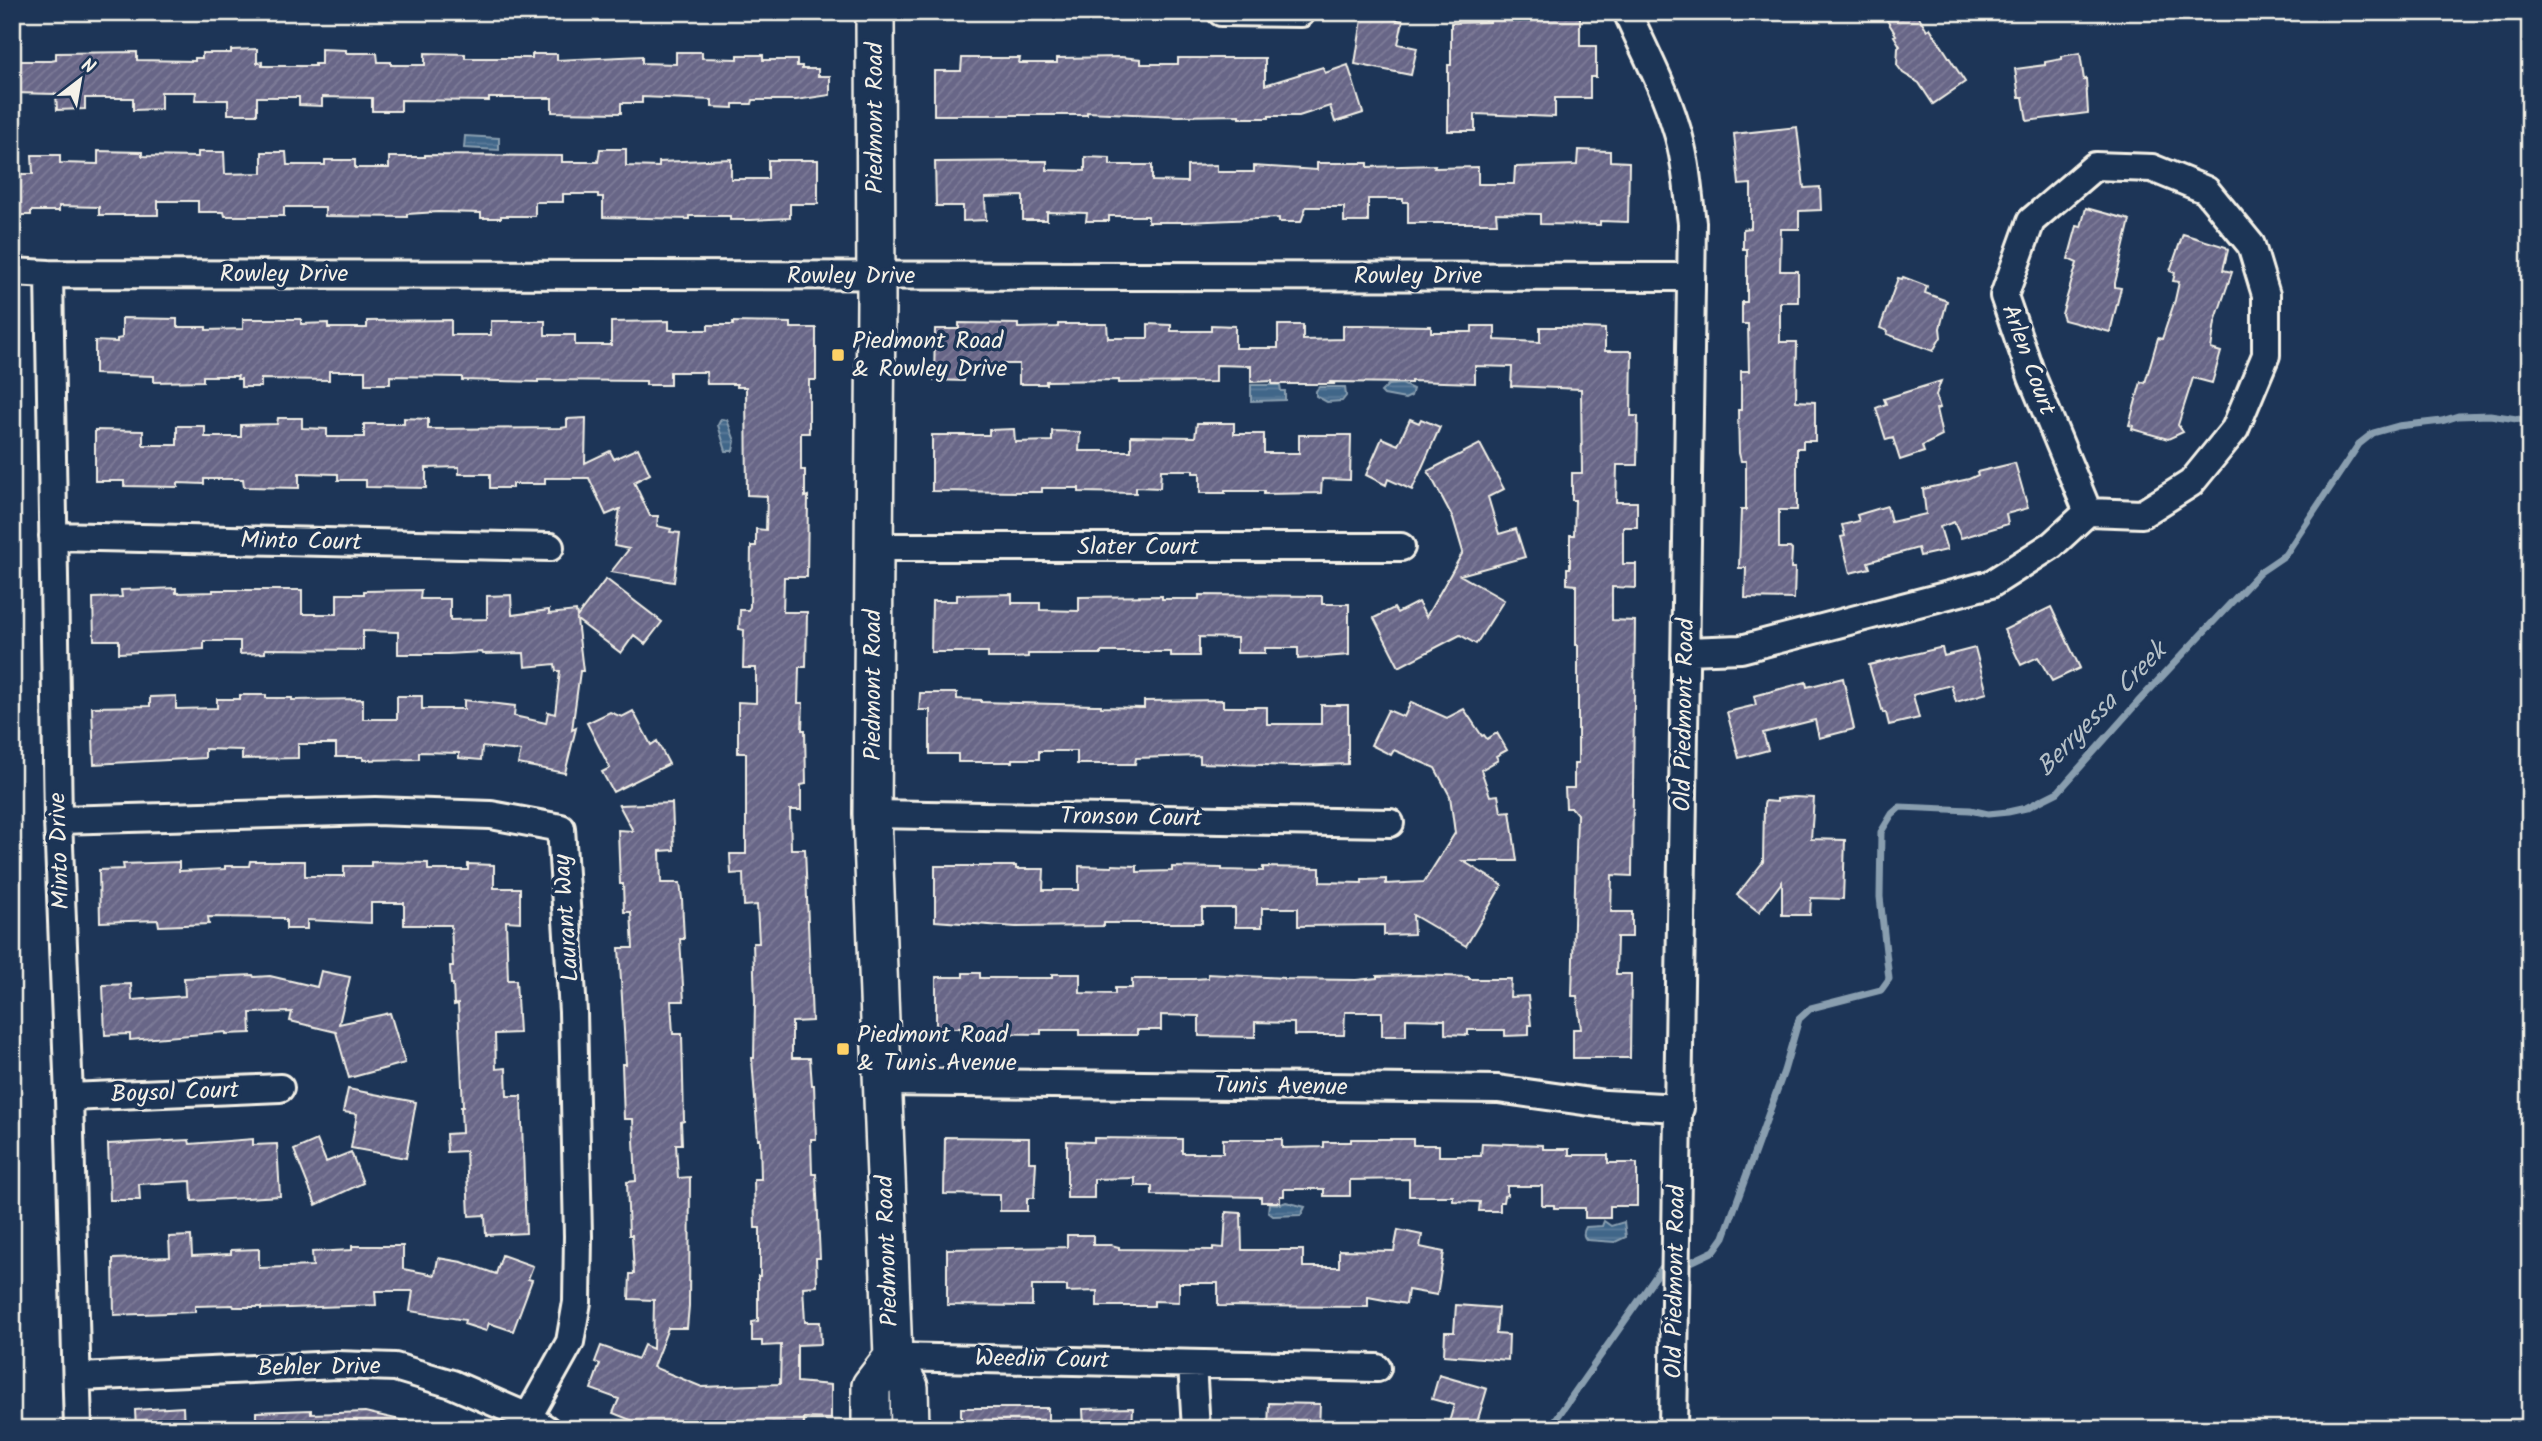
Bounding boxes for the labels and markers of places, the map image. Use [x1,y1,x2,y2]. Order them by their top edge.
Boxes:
place label: Piedmont Road & Rowley Drive [852,322,1007,389]
marker: Piedmont Road & Rowley Drive [830,347,846,363]
place label: Piedmont Road & Tunis Avenue [857,1016,1017,1083]
marker: Piedmont Road & Tunis Avenue [835,1041,851,1057]

